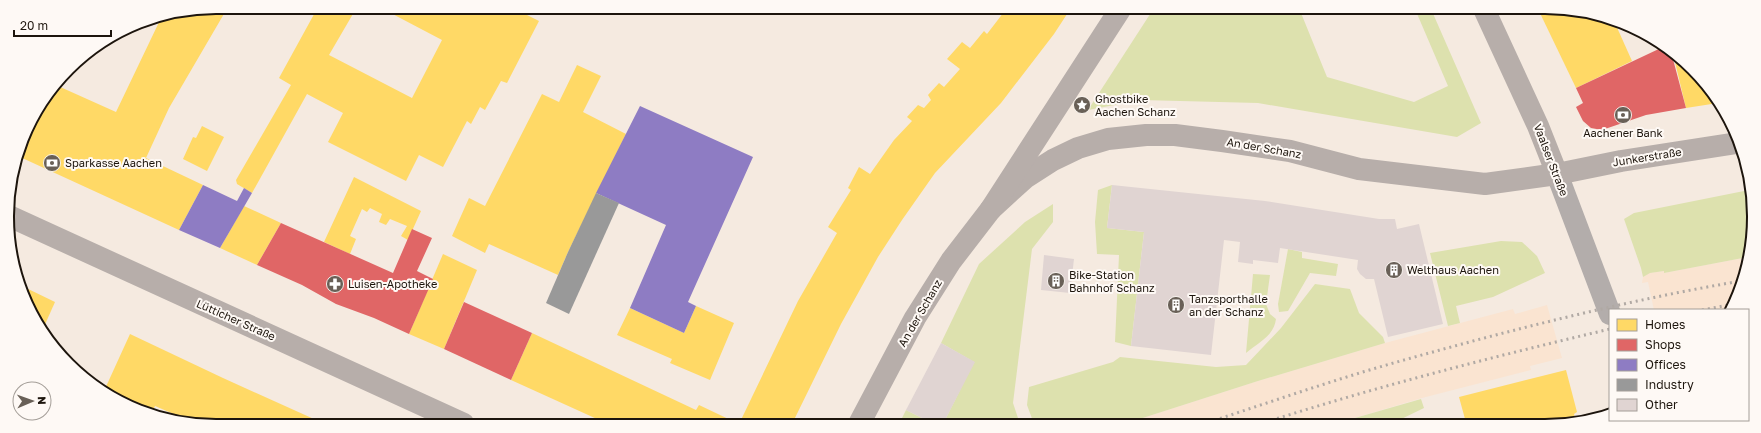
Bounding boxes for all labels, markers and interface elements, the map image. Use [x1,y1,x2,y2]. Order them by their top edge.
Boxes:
scale bar [14,12,111,38]
text: 20 m [20,18,48,33]
place label: Ghostbike Aachen Schanz [1095,92,1176,118]
place icon: Ghostbike Aachen Schanz [1072,95,1092,115]
bank icon: Aachener Bank [1613,105,1633,125]
street label: Vaalser Straße [1532,122,1571,198]
place label: Aachener Bank [1583,126,1663,139]
street label: An der Schanz [1226,135,1303,161]
street label: Junkerstraße [1612,145,1682,168]
bank icon: Sparkasse Aachen [42,153,62,173]
place label: Sparkasse Aachen [65,156,162,169]
building icon: Welthaus Aachen [1384,260,1404,280]
place label: Welthaus Aachen [1407,263,1499,276]
place label: Bike-Station Bahnhof Schanz [1069,268,1155,294]
building icon: Bike-Station Bahnhof Schanz [1046,271,1066,291]
pharmacy icon: Luisen-Apotheke [325,274,345,294]
street label: An der Schanz [895,276,944,349]
place label: Luisen-Apotheke [348,277,437,290]
place label: Tanzsporthalle an der Schanz [1189,292,1268,318]
building icon: Tanzsporthalle an der Schanz [1166,295,1186,315]
street label: Lütticher Straße [195,296,278,343]
legend [1609,309,1749,421]
text: Homes [1645,317,1685,332]
text: Shops [1645,337,1681,352]
text: Offices [1645,357,1686,372]
text: Industry [1645,377,1694,392]
north arrow [12,381,52,421]
text: N [36,396,49,405]
text: Other [1645,397,1678,412]

